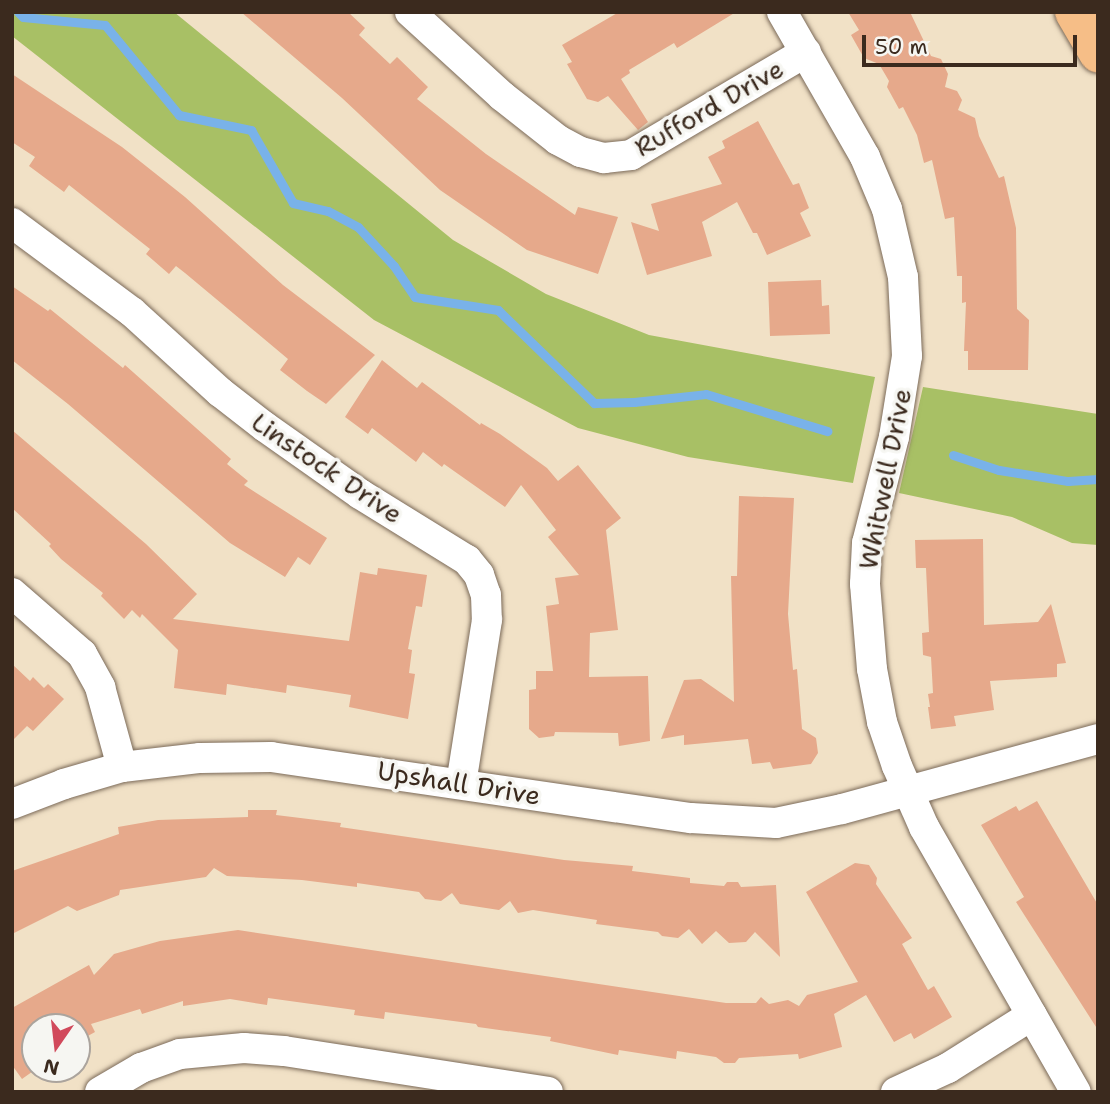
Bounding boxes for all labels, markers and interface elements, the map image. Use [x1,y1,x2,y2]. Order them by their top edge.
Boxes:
scale bar [865,21,1080,65]
text: 50 m [875,33,928,61]
street label: Rufford Drive [629,53,789,163]
street label: Whitwell Drive [852,386,918,572]
street label: Linstock Drive [246,406,408,530]
street label: Upshall Drive [375,755,543,811]
north arrow [21,1013,91,1083]
text: N [41,1053,62,1081]

